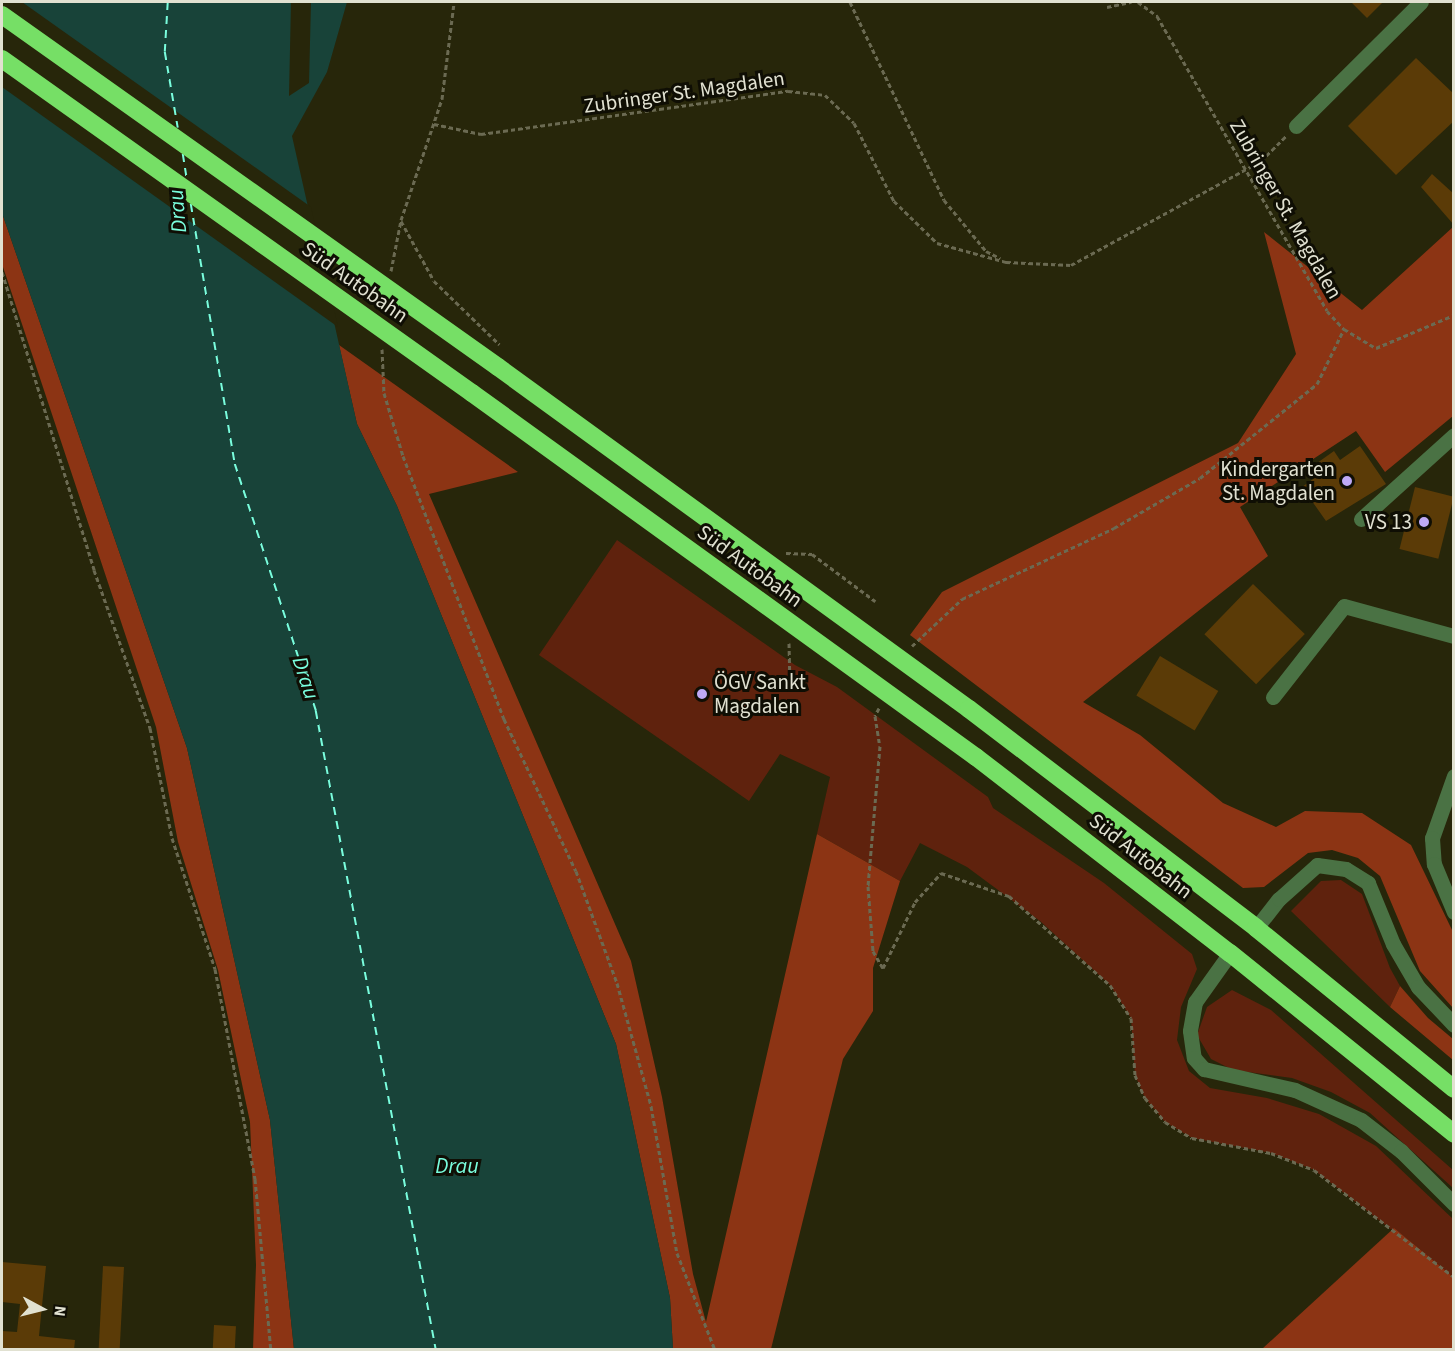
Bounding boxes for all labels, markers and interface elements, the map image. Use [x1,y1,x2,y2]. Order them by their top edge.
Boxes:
street label: Zubringer St. Magdalen [582,65,786,119]
street label: Zubringer St. Magdalen [1224,115,1348,303]
water label: Drau [163,188,193,234]
street label: Süd Autobahn [297,236,413,328]
place label: Kindergarten St. Magdalen [1220,456,1335,506]
marker: Kindergarten St. Magdalen [1340,474,1354,488]
place label: VS 13 [1365,509,1412,535]
marker: VS 13 [1417,515,1431,529]
street label: Süd Autobahn [692,519,808,613]
water label: Drau [286,653,324,703]
place label: ÖGV Sankt Magdalen [714,669,806,719]
marker: ÖGV Sankt Magdalen [695,687,709,701]
street label: Süd Autobahn [1084,808,1198,904]
water label: Drau [435,1154,479,1180]
north arrow [12,1279,72,1339]
text: N [48,1305,71,1318]

